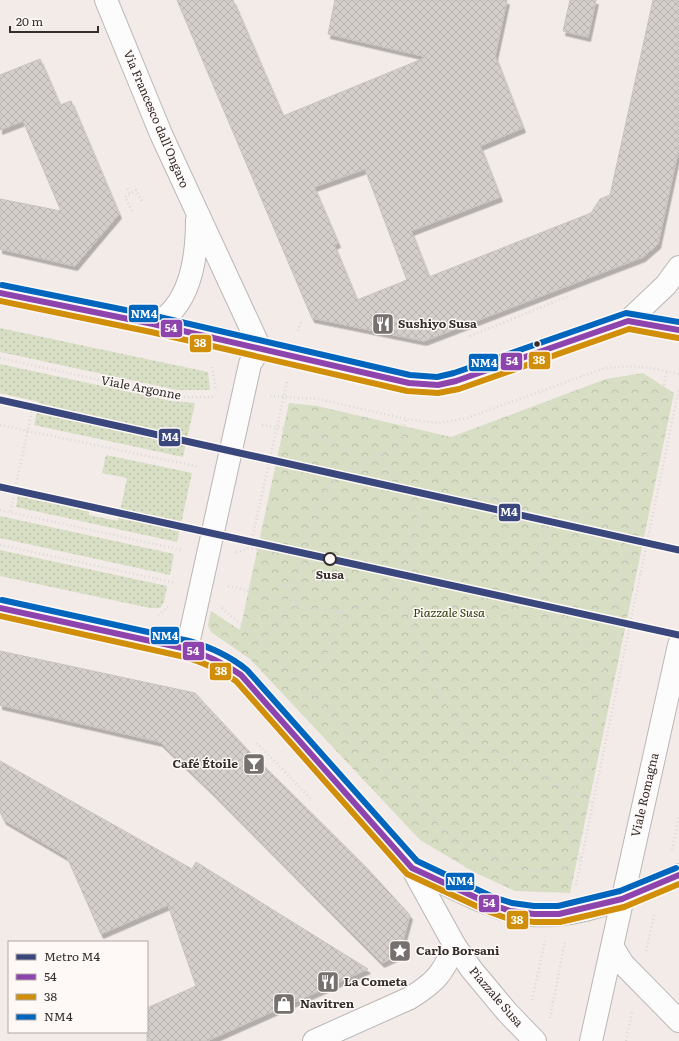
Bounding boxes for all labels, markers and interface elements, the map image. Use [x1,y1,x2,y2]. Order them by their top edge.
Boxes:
scale bar [10,8,98,34]
text: 20 m [16,12,43,30]
street label: Via Francesco dall'Ongaro [120,47,194,190]
line badge: NM4 [128,304,159,323]
text: NM4 [131,305,158,321]
restaurant icon: Sushiyo Susa [370,311,396,337]
place label: Sushiyo Susa [398,314,477,332]
line badge: 54 [160,319,183,338]
text: 54 [165,319,178,335]
line badge: 38 [189,334,212,353]
text: 38 [194,334,207,350]
unlabelled marker [532,339,542,349]
line badge: 38 [528,351,551,370]
text: 38 [533,351,546,367]
line badge: 54 [500,352,523,371]
text: 54 [506,352,519,368]
line badge: NM4 [468,353,499,372]
text: NM4 [471,354,498,370]
street label: Viale Argonne [100,370,183,404]
line badge: M4 [158,428,181,447]
text: M4 [161,428,179,444]
line badge: M4 [498,503,521,522]
text: M4 [500,503,518,519]
marker: Susa [323,552,337,566]
place label: Susa [316,565,344,583]
park label: Piazzale Susa [413,603,485,621]
line badge: NM4 [150,626,180,645]
text: NM4 [152,627,179,643]
line badge: 54 [182,641,205,661]
text: 54 [187,642,200,658]
line badge: 38 [209,662,232,681]
text: 38 [215,662,228,678]
street label: Viale Romagna [626,750,663,839]
bar icon: Café Étoile [241,751,267,777]
place label: Café Étoile [173,754,238,772]
line badge: NM4 [445,872,475,891]
text: NM4 [447,872,474,888]
line badge: 54 [478,894,500,913]
text: 54 [483,894,496,910]
line badge: 38 [506,910,529,930]
text: 38 [511,911,524,927]
place icon: Carlo Borsani [387,938,413,964]
legend [8,941,148,1033]
place label: Carlo Borsani [416,941,500,959]
text: Metro M4 [44,947,100,965]
street label: Piazzale Susa [465,962,528,1031]
text: 54 [44,967,57,985]
restaurant icon: La Cometa [315,969,341,995]
place label: La Cometa [344,972,408,990]
text: 38 [44,987,58,1005]
shop icon: Navitren [271,991,297,1017]
place label: Navitren [300,994,355,1012]
text: NM4 [44,1007,73,1025]

